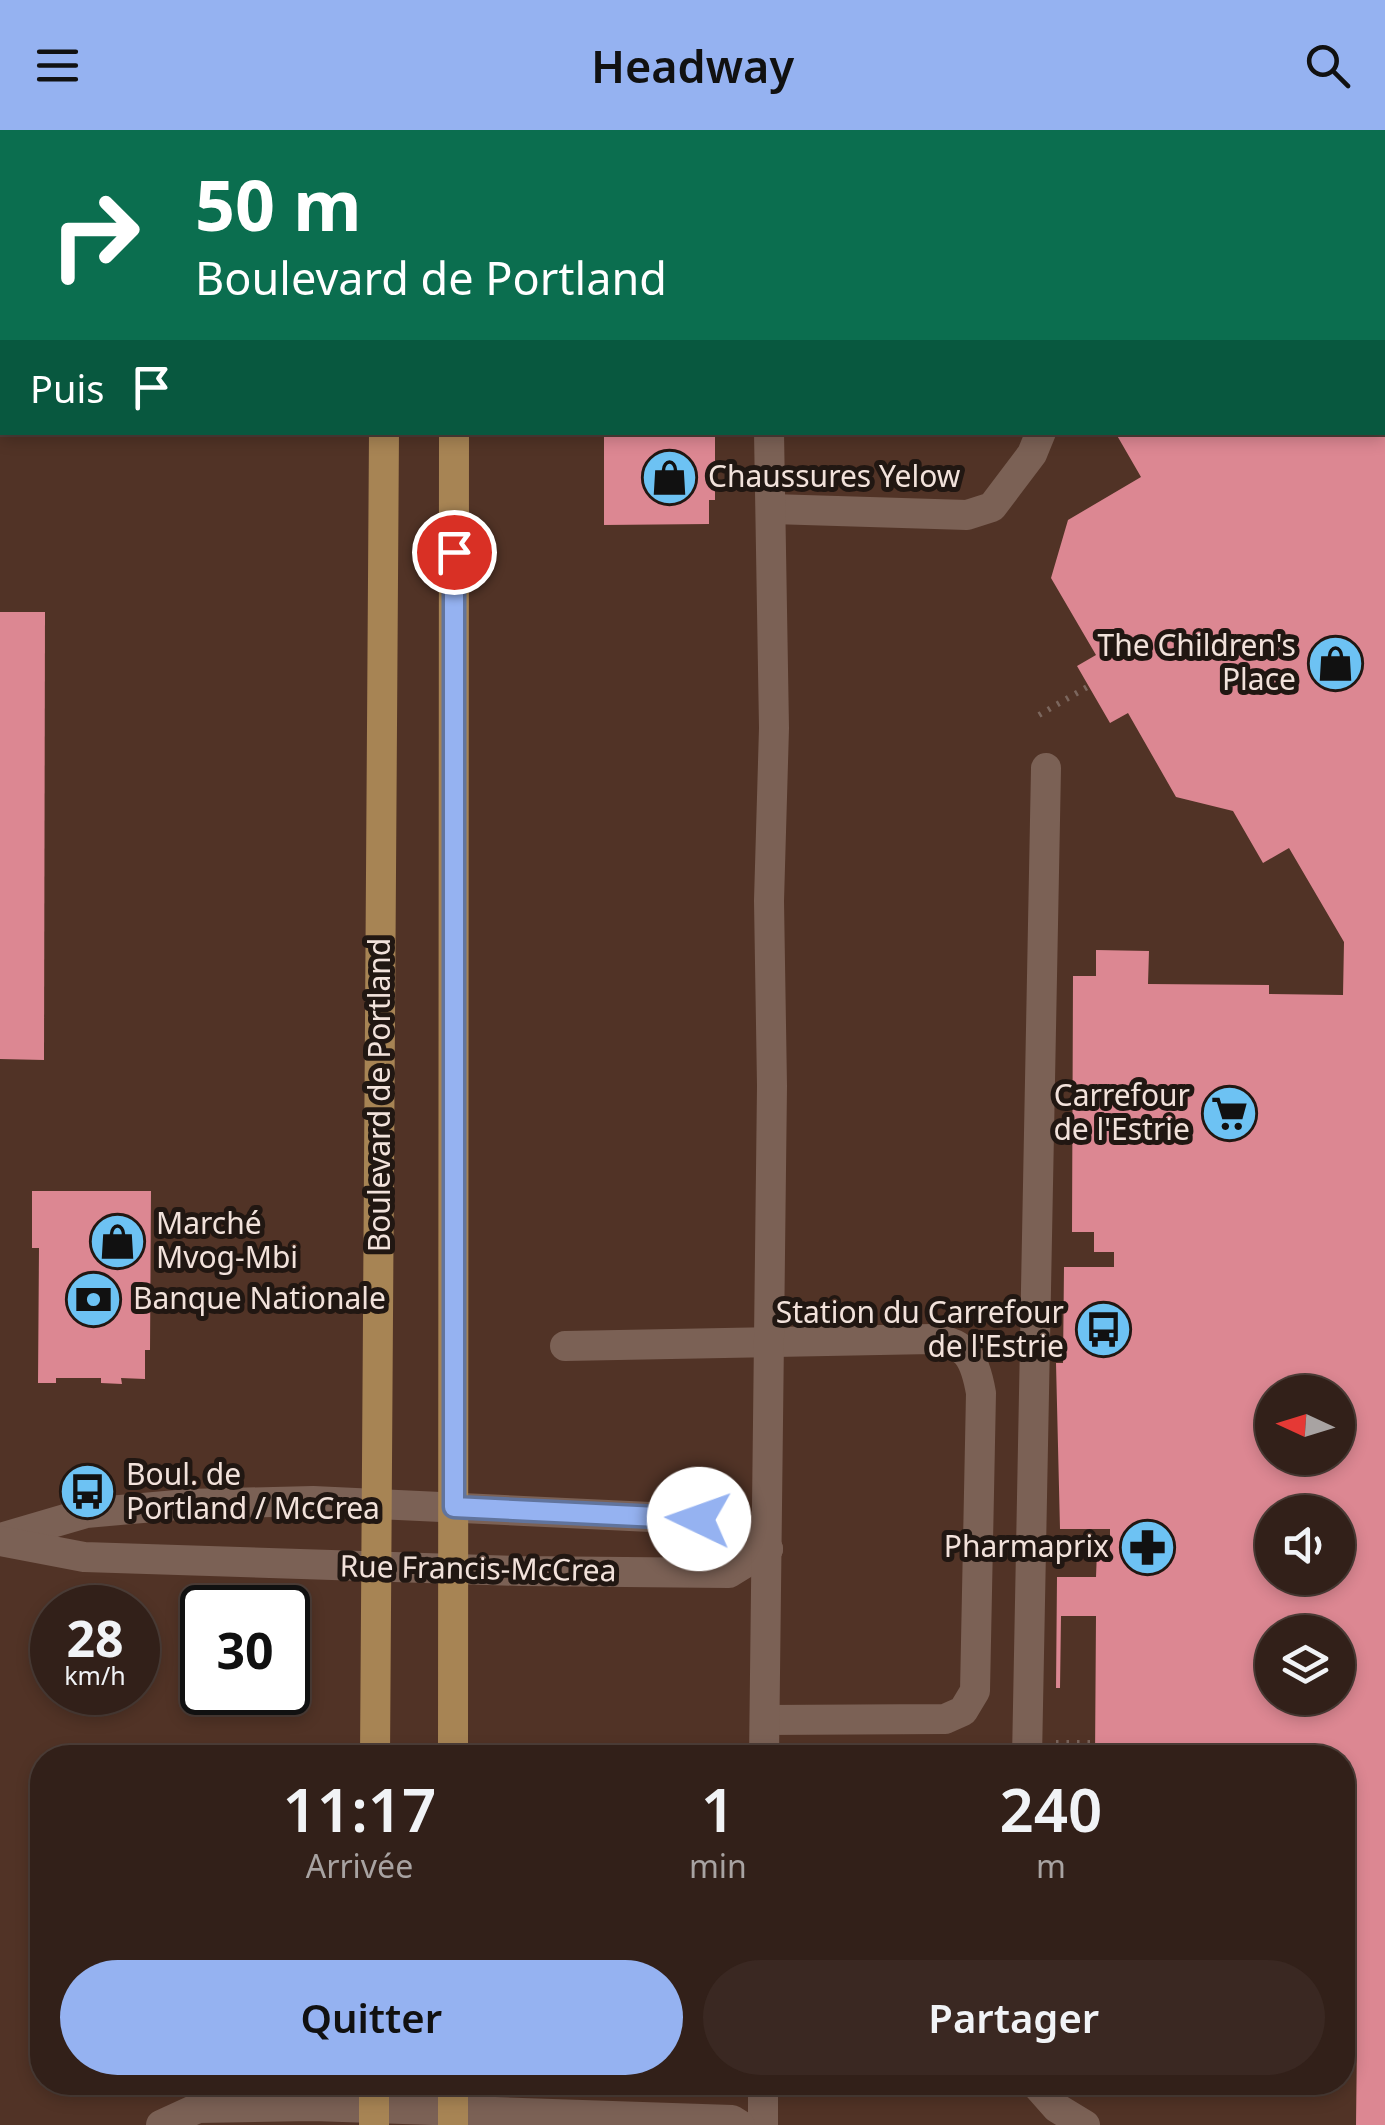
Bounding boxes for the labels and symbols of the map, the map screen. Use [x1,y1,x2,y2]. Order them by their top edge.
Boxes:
shop icon: Chaussures Yelow [639,447,699,507]
place label: Chaussures Yelow [708,455,961,496]
pin [412,510,497,595]
place label: The Children's Place [1097,624,1296,699]
shop icon: The Children's Place [1305,633,1365,693]
street label: Boulevard de Portland [358,938,399,1252]
place label: Carrefour de l'Estrie [1053,1074,1190,1149]
supermarket icon: Carrefour de l'Estrie [1199,1083,1259,1143]
place label: Marché Mvog-Mbi [156,1202,298,1277]
shop icon: Marché Mvog-Mbi [87,1211,147,1271]
bank icon: Banque Nationale [64,1269,124,1329]
place label: Banque Nationale [133,1277,386,1318]
place label: Station du Carrefour de l'Estrie [776,1291,1064,1366]
bus stop icon: Station du Carrefour de l'Estrie [1073,1300,1133,1360]
north arrow [1255,1375,1355,1475]
place label: Boul. de Portland / McCrea [126,1453,380,1528]
bus stop icon: Boul. de Portland / McCrea [57,1462,117,1522]
position arrow [647,1467,751,1571]
pharmacy icon: Pharmaprix [1118,1517,1178,1577]
place label: Pharmaprix [944,1525,1109,1566]
street label: Rue Francis-McCrea [339,1545,617,1590]
speed limit sign: 30 [180,1585,310,1715]

